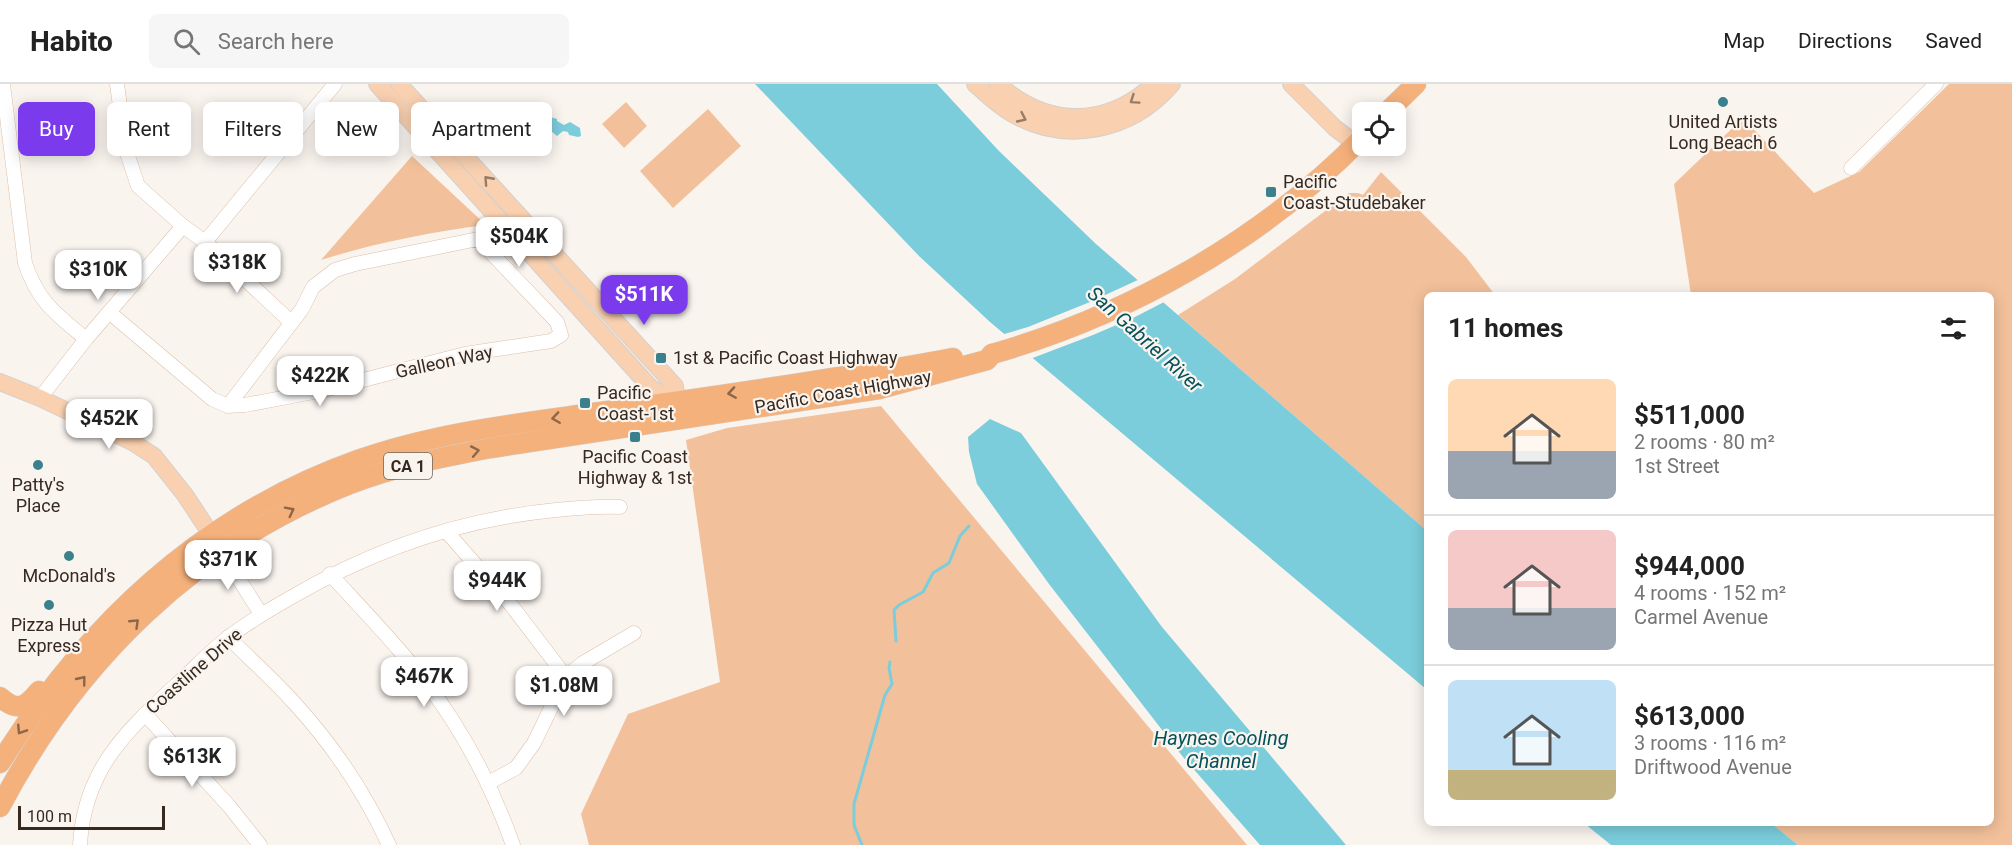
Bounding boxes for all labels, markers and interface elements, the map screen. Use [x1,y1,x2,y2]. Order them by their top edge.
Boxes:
search box [149,14,569,68]
text: Habito [30,25,113,58]
icon: search [170,25,203,58]
text: Search here [218,29,334,54]
text: Map [1723,29,1765,53]
text: Directions [1798,29,1892,53]
text: Saved [1925,29,1982,53]
one-way arrow [1130,93,1141,104]
marker: United Artists Long Beach 6 [1716,95,1730,109]
chip: Buy [18,102,95,156]
chip: Rent [107,102,191,156]
chip: Filters [203,102,303,156]
chip: New [315,102,399,156]
chip: Apartment [411,102,552,156]
map controls [1352,102,1406,156]
button: locate [1352,102,1406,156]
one-way arrow [1015,111,1026,123]
place label: United Artists Long Beach 6 [1668,111,1778,153]
place label: Pacific Coast-Studebaker [1283,171,1426,213]
one-way arrow [484,177,495,188]
marker: Pacific Coast-Studebaker [1264,185,1278,199]
pin: $504K [477,217,561,268]
text: $504K [490,224,548,248]
pin: $318K [195,243,279,294]
pin: $310K [56,250,140,301]
text: $318K [208,250,266,274]
text: $310K [69,257,127,281]
pin: $511K [602,275,686,326]
water label: San Gabriel River [1083,281,1208,398]
text: $511K [615,282,673,306]
icon: filters [1937,312,1970,345]
text: 11 homes [1448,313,1563,343]
street label: Galleon Way [393,341,495,382]
place label: 1st & Pacific Coast Highway [673,347,898,368]
marker: 1st & Pacific Coast Highway [654,351,668,365]
pin: $422K [278,356,362,407]
text: $422K [291,363,349,387]
street label: Pacific Coast Highway [753,366,933,417]
place label: Pacific Coast-1st [597,382,674,424]
one-way arrow [727,387,736,399]
marker: Pacific Coast-1st [578,396,592,410]
pin: $452K [67,399,151,450]
text: $511,000 [1634,400,1745,430]
icon: home [1496,403,1568,475]
text: $452K [80,406,138,430]
one-way arrow [552,412,561,424]
marker: Pacific Coast Highway & 1st [628,430,642,444]
text: 2 rooms · 80 m² [1634,430,1775,454]
one-way arrow [469,445,479,458]
place label: Pacific Coast Highway & 1st [578,446,692,488]
road number: CA 1 [384,453,432,479]
text: 1st Street [1634,454,1720,478]
marker: Patty's Place [31,458,45,472]
place label: Patty's Place [11,474,65,516]
one-way arrow [284,507,295,519]
pin: $371K [186,540,270,591]
text: $371K [199,547,257,571]
marker: McDonald's [62,549,76,563]
text: $944,000 [1634,551,1745,581]
icon: home [1496,554,1568,626]
pin: $944K [455,561,539,612]
place label: McDonald's [22,565,116,586]
text: $944K [468,568,526,592]
text: 4 rooms · 152 m² [1634,581,1786,605]
marker: Pizza Hut Express [42,598,56,612]
text: Carmel Avenue [1634,605,1768,629]
place label: Pizza Hut Express [11,614,87,656]
one-way arrow [128,619,139,630]
street label: Coastline Drive [141,623,246,718]
pin: $467K [382,657,466,708]
text: $467K [395,664,453,688]
pin: $1.08M [515,666,613,717]
text: $1.08M [529,673,599,697]
one-way arrow [75,676,86,687]
text: $613,000 [1634,701,1745,731]
icon: home [1496,704,1568,776]
one-way arrow [17,723,28,734]
water label: Haynes Cooling Channel [1153,726,1289,773]
text: 3 rooms · 116 m² [1634,731,1786,755]
pin: $613K [150,737,234,788]
text: $613K [163,744,221,768]
text: Driftwood Avenue [1634,755,1792,779]
scale bar [18,803,165,830]
text: 100 m [27,807,72,826]

